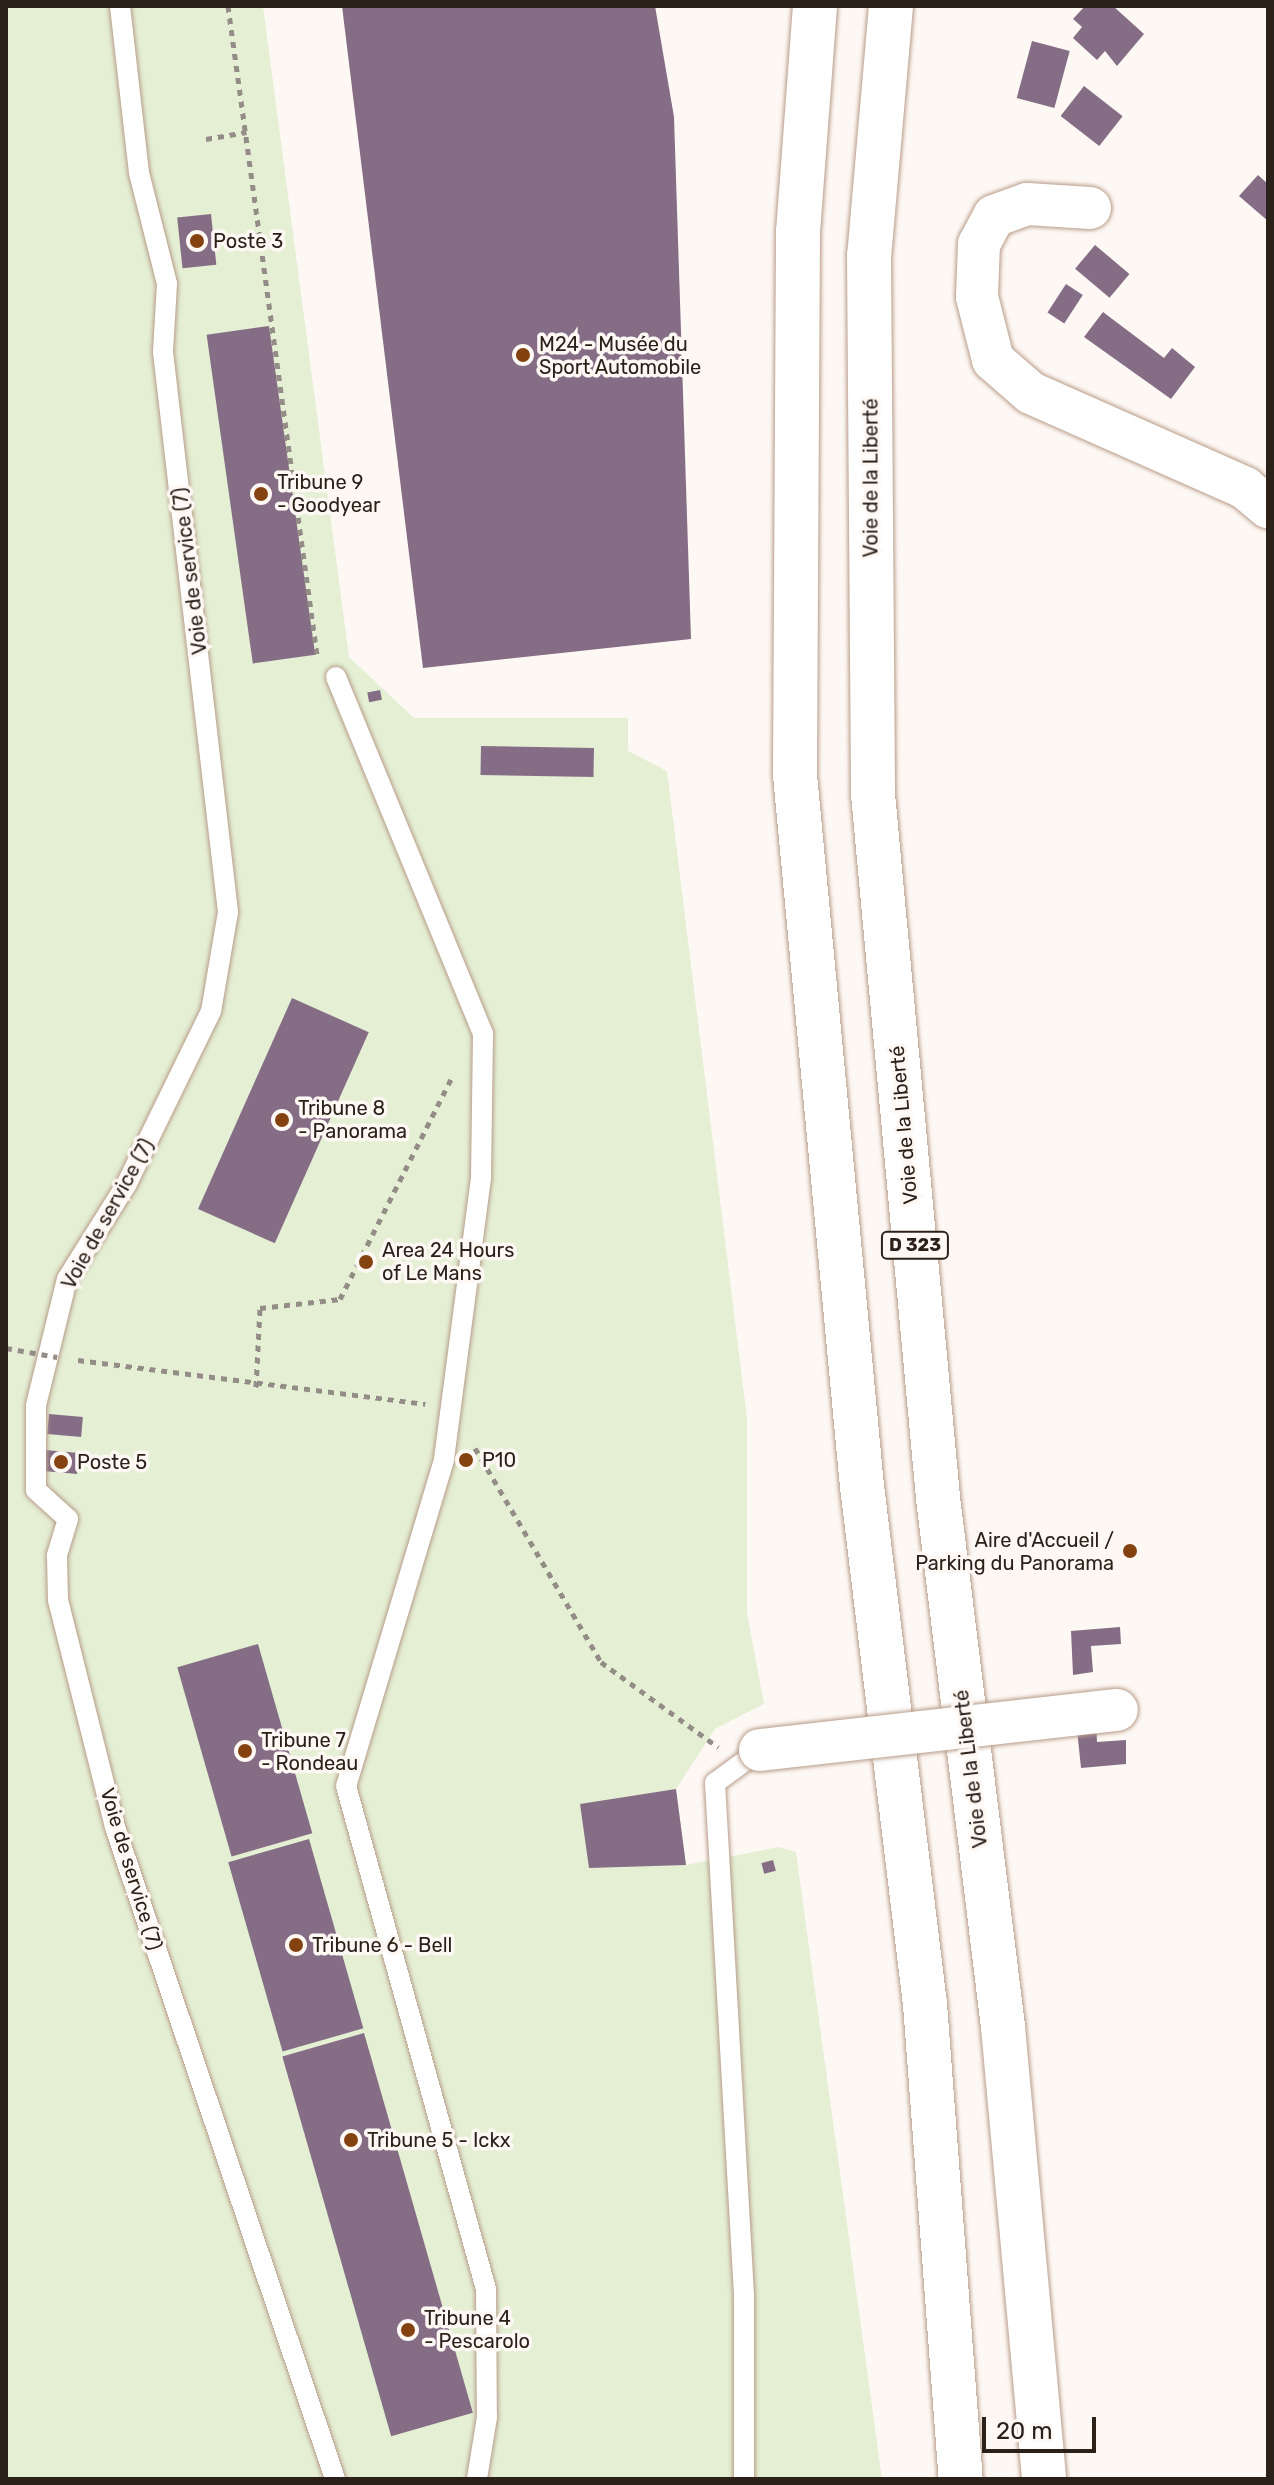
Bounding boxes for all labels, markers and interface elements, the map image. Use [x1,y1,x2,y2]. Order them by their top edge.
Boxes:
place label: Poste 3 [213,229,283,253]
marker: Poste 3 [188,232,206,250]
place label: M24 - Musée du Sport Automobile [539,332,702,379]
marker: M24 - Musée du Sport Automobile [514,346,532,364]
street label: Voie de la Liberté [859,398,883,558]
place label: Tribune 9 - Goodyear [277,470,381,517]
marker: Tribune 9 - Goodyear [252,485,270,503]
street label: Voie de service (7) [168,486,212,656]
street label: Voie de la Liberté [885,1045,923,1205]
place label: Tribune 8 - Panorama [298,1096,407,1143]
marker: Tribune 8 - Panorama [273,1111,291,1129]
street label: Voie de service (7) [57,1135,159,1293]
road number: D 323 [879,1231,951,1259]
place label: Area 24 Hours of Le Mans [382,1238,514,1285]
marker: Area 24 Hours of Le Mans [357,1253,375,1271]
place label: P10 [482,1448,516,1472]
place label: Poste 5 [77,1450,147,1474]
marker: P10 [457,1451,475,1469]
marker: Poste 5 [52,1453,70,1471]
place label: Aire d'Accueil / Parking du Panorama [915,1528,1114,1575]
marker: Aire d'Accueil / Parking du Panorama [1121,1542,1139,1560]
street label: Voie de la Liberté [949,1689,993,1849]
place label: Tribune 7 - Rondeau [261,1728,358,1775]
marker: Tribune 7 - Rondeau [236,1742,254,1760]
street label: Voie de service (7) [95,1785,167,1953]
place label: Tribune 6 - Bell [312,1933,452,1957]
marker: Tribune 6 - Bell [287,1936,305,1954]
place label: Tribune 5 - Ickx [367,2128,511,2152]
marker: Tribune 5 - Ickx [342,2131,360,2149]
place label: Tribune 4 - Pescarolo [424,2306,530,2353]
marker: Tribune 4 - Pescarolo [399,2321,417,2339]
scale bar [986,2401,1100,2451]
text: 20 m [996,2417,1053,2445]

